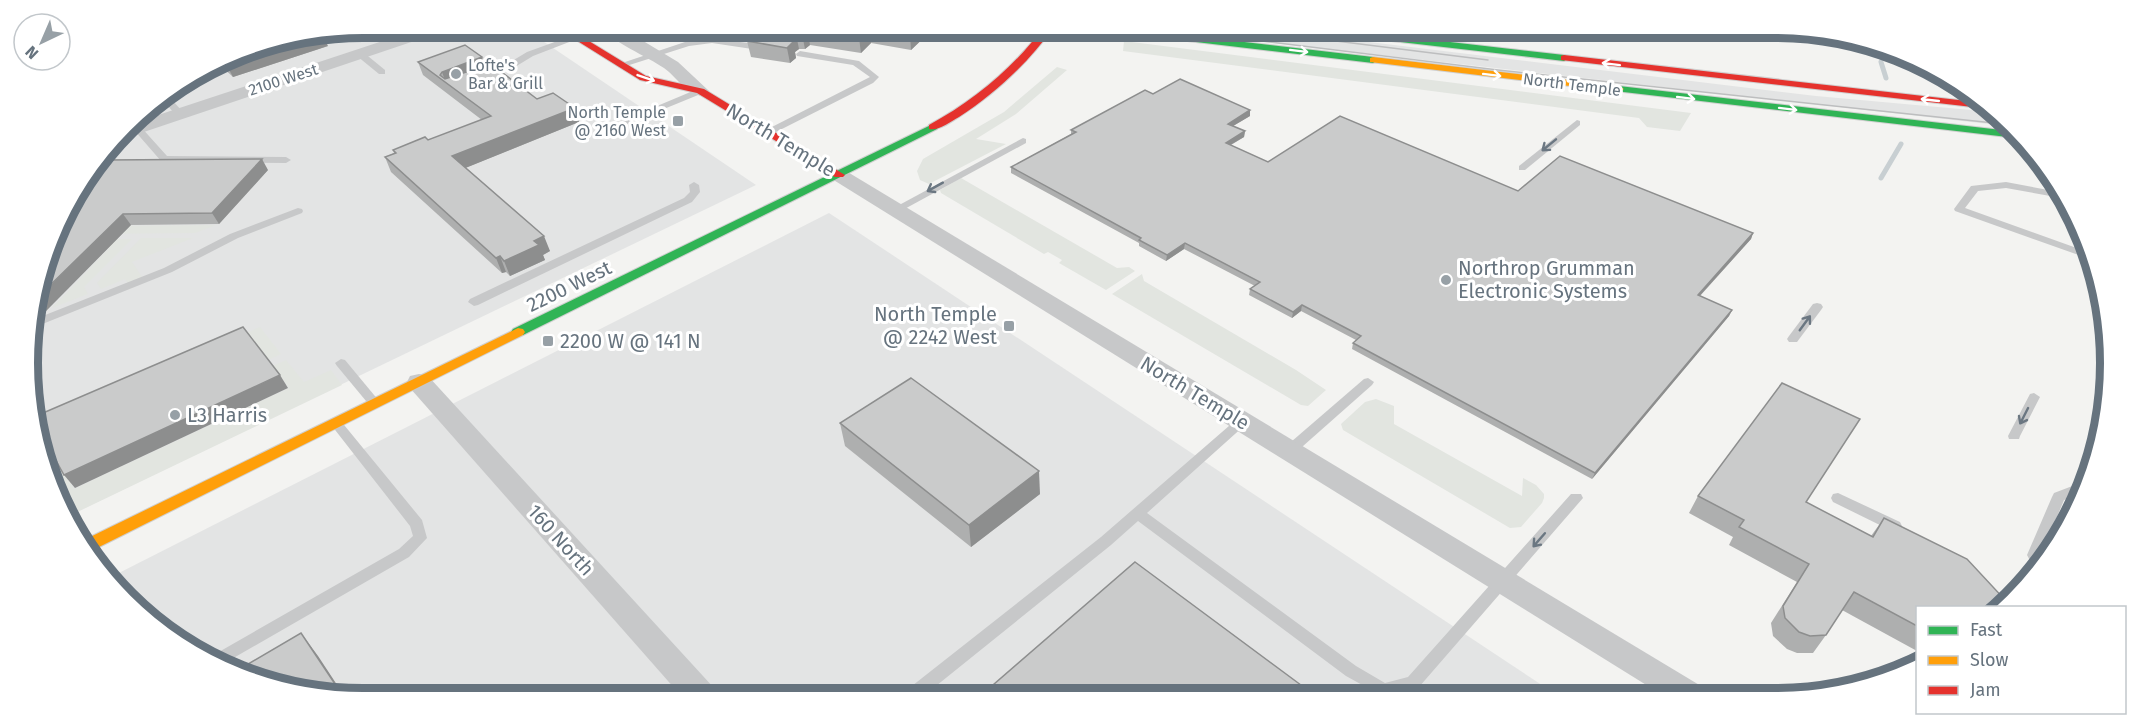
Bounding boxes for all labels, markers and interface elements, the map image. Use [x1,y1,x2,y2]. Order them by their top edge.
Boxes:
north arrow [12,12,72,72]
text: N [22,42,42,63]
one-way arrow [1288,46,1308,57]
place label: Lofte's Bar & Grill [468,56,543,93]
one-way arrow [1602,58,1622,69]
street label: 2100 West [246,59,320,100]
marker: Lofte's Bar & Grill [449,67,463,81]
one-way arrow [1482,69,1502,80]
street label: North Temple [1522,69,1622,100]
one-way arrow [636,73,655,84]
one-way arrow [1675,92,1695,103]
one-way arrow [1921,94,1940,105]
street label: North Temple [722,98,840,182]
place label: North Temple @ 2160 West [568,103,666,140]
one-way arrow [1777,104,1797,115]
marker: North Temple @ 2160 West [671,114,685,128]
one-way arrow [1542,139,1558,152]
one-way arrow [927,182,944,194]
street label: 2200 West [523,255,616,317]
place label: Northrop Grumman Electronic Systems [1458,256,1635,303]
marker: Northrop Grumman Electronic Systems [1439,273,1453,287]
place label: North Temple @ 2242 West [874,302,998,349]
one-way arrow [1799,315,1811,331]
marker: North Temple @ 2242 West [1002,319,1016,333]
place label: 2200 W @ 141 N [560,329,701,353]
marker: 2200 W @ 141 N [541,334,555,348]
street label: North Temple [1136,351,1254,435]
place label: L3 Harris [187,403,267,427]
one-way arrow [2018,407,2029,425]
marker: L3 Harris [168,408,182,422]
street label: 160 North [523,499,599,581]
one-way arrow [1532,532,1546,547]
legend [1916,606,2126,714]
text: Fast [1970,619,2003,641]
text: Slow [1970,649,2009,671]
text: Jam [1970,679,2001,701]

